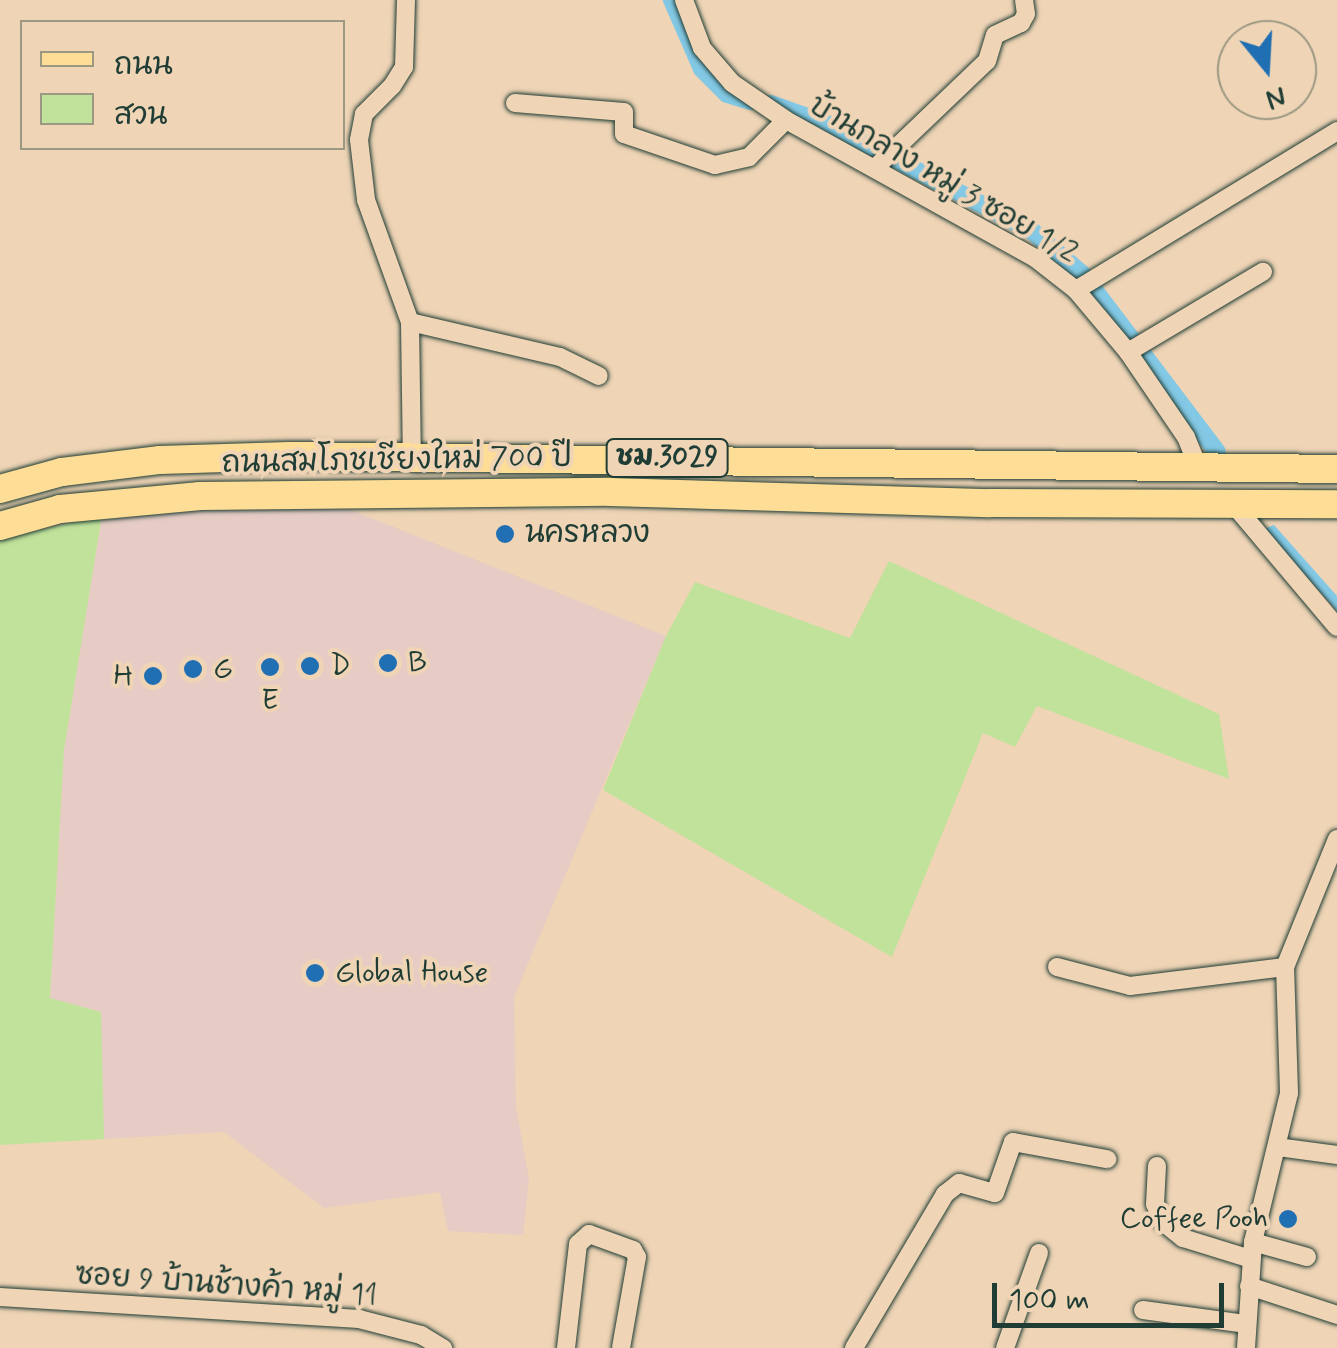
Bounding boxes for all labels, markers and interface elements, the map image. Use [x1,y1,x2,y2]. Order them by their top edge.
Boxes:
legend [20,20,345,150]
north arrow [1217,20,1317,120]
text: ถนน [114,46,173,85]
text: N [1261,77,1290,118]
street label: บ้านกลาง หมู่ 3 ซอย 1/2 [802,88,1084,272]
text: สวน [114,96,168,135]
road number: ชม.3029 [604,435,730,481]
street label: ถนนสมโภชเชียงใหม่ 700 ปี [221,440,573,482]
place label: นครหลวง [525,516,650,552]
marker: นครหลวง [494,523,516,545]
place label: B [408,645,427,681]
place label: D [330,648,351,684]
place label: G [213,651,233,687]
marker: B [377,652,399,674]
marker: D [299,655,321,677]
marker: E [259,656,281,678]
place label: H [113,658,133,694]
marker: G [182,658,204,680]
marker: H [142,665,164,687]
place label: E [261,683,279,719]
place label: Global House [335,955,492,991]
marker: Global House [304,962,326,984]
place label: Coffee Pooh [1120,1201,1268,1237]
marker: Coffee Pooh [1277,1208,1299,1230]
street label: ซอย 9 บ้านช้างค้า หมู่ 11 [74,1257,378,1315]
scale bar [997,1263,1230,1325]
text: 100 m [1009,1281,1090,1320]

